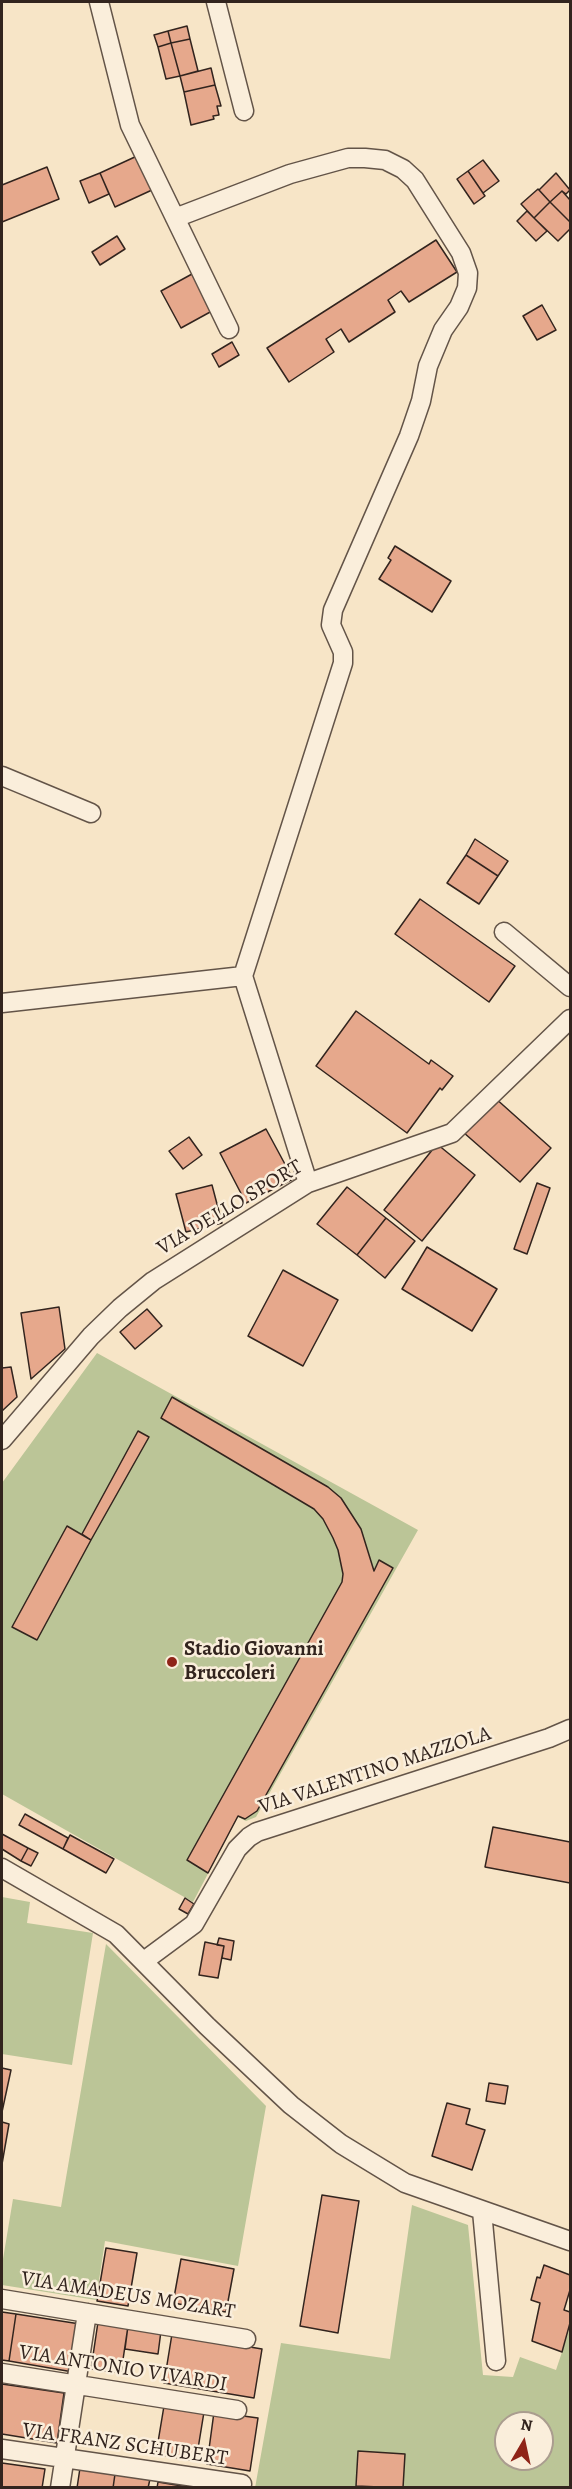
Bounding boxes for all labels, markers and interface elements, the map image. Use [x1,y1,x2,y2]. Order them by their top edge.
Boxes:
street label: VIA DELLO SPORT [153,1155,307,1261]
place label: Stadio Giovanni Bruccoleri [184,1637,324,1687]
marker: Stadio Giovanni Bruccoleri [165,1655,179,1669]
street label: VIA VALENTINO MAZZOLA [256,1721,494,1821]
street label: VIA AMADEUS MOZART [19,2267,237,2325]
street label: VIA ANTONIO VIVARDI [17,2340,229,2398]
north arrow [494,2411,554,2471]
text: N [519,2413,534,2437]
street label: VIA FRANZ SCHUBERT [21,2418,229,2472]

